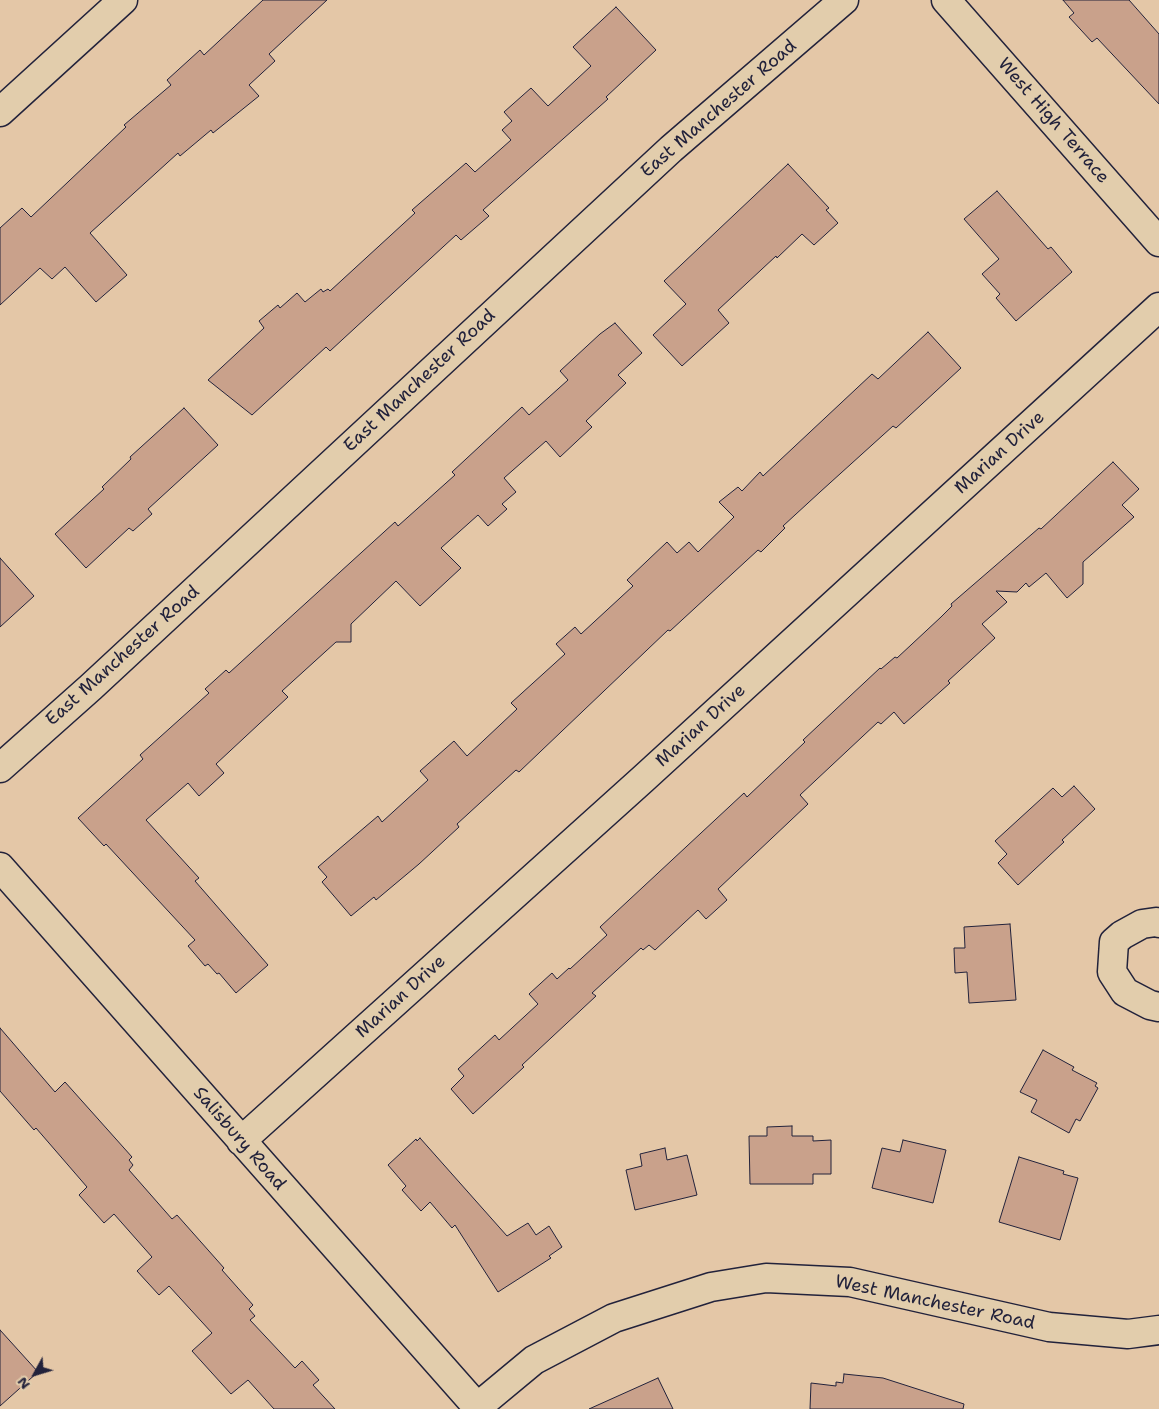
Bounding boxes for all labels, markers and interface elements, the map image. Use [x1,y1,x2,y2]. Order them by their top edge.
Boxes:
street label: East Manchester Road [637,35,801,183]
street label: West High Terrace [993,54,1113,188]
street label: East Manchester Road [340,305,500,457]
street label: Marian Drive [951,407,1049,499]
street label: East Manchester Road [42,581,204,731]
street label: Marian Drive [652,680,750,772]
street label: Marian Drive [352,951,450,1043]
street label: Salisbury Road [188,1083,290,1195]
street label: West Manchester Road [833,1271,1037,1335]
north arrow [10,1349,60,1399]
text: N [13,1373,34,1393]

